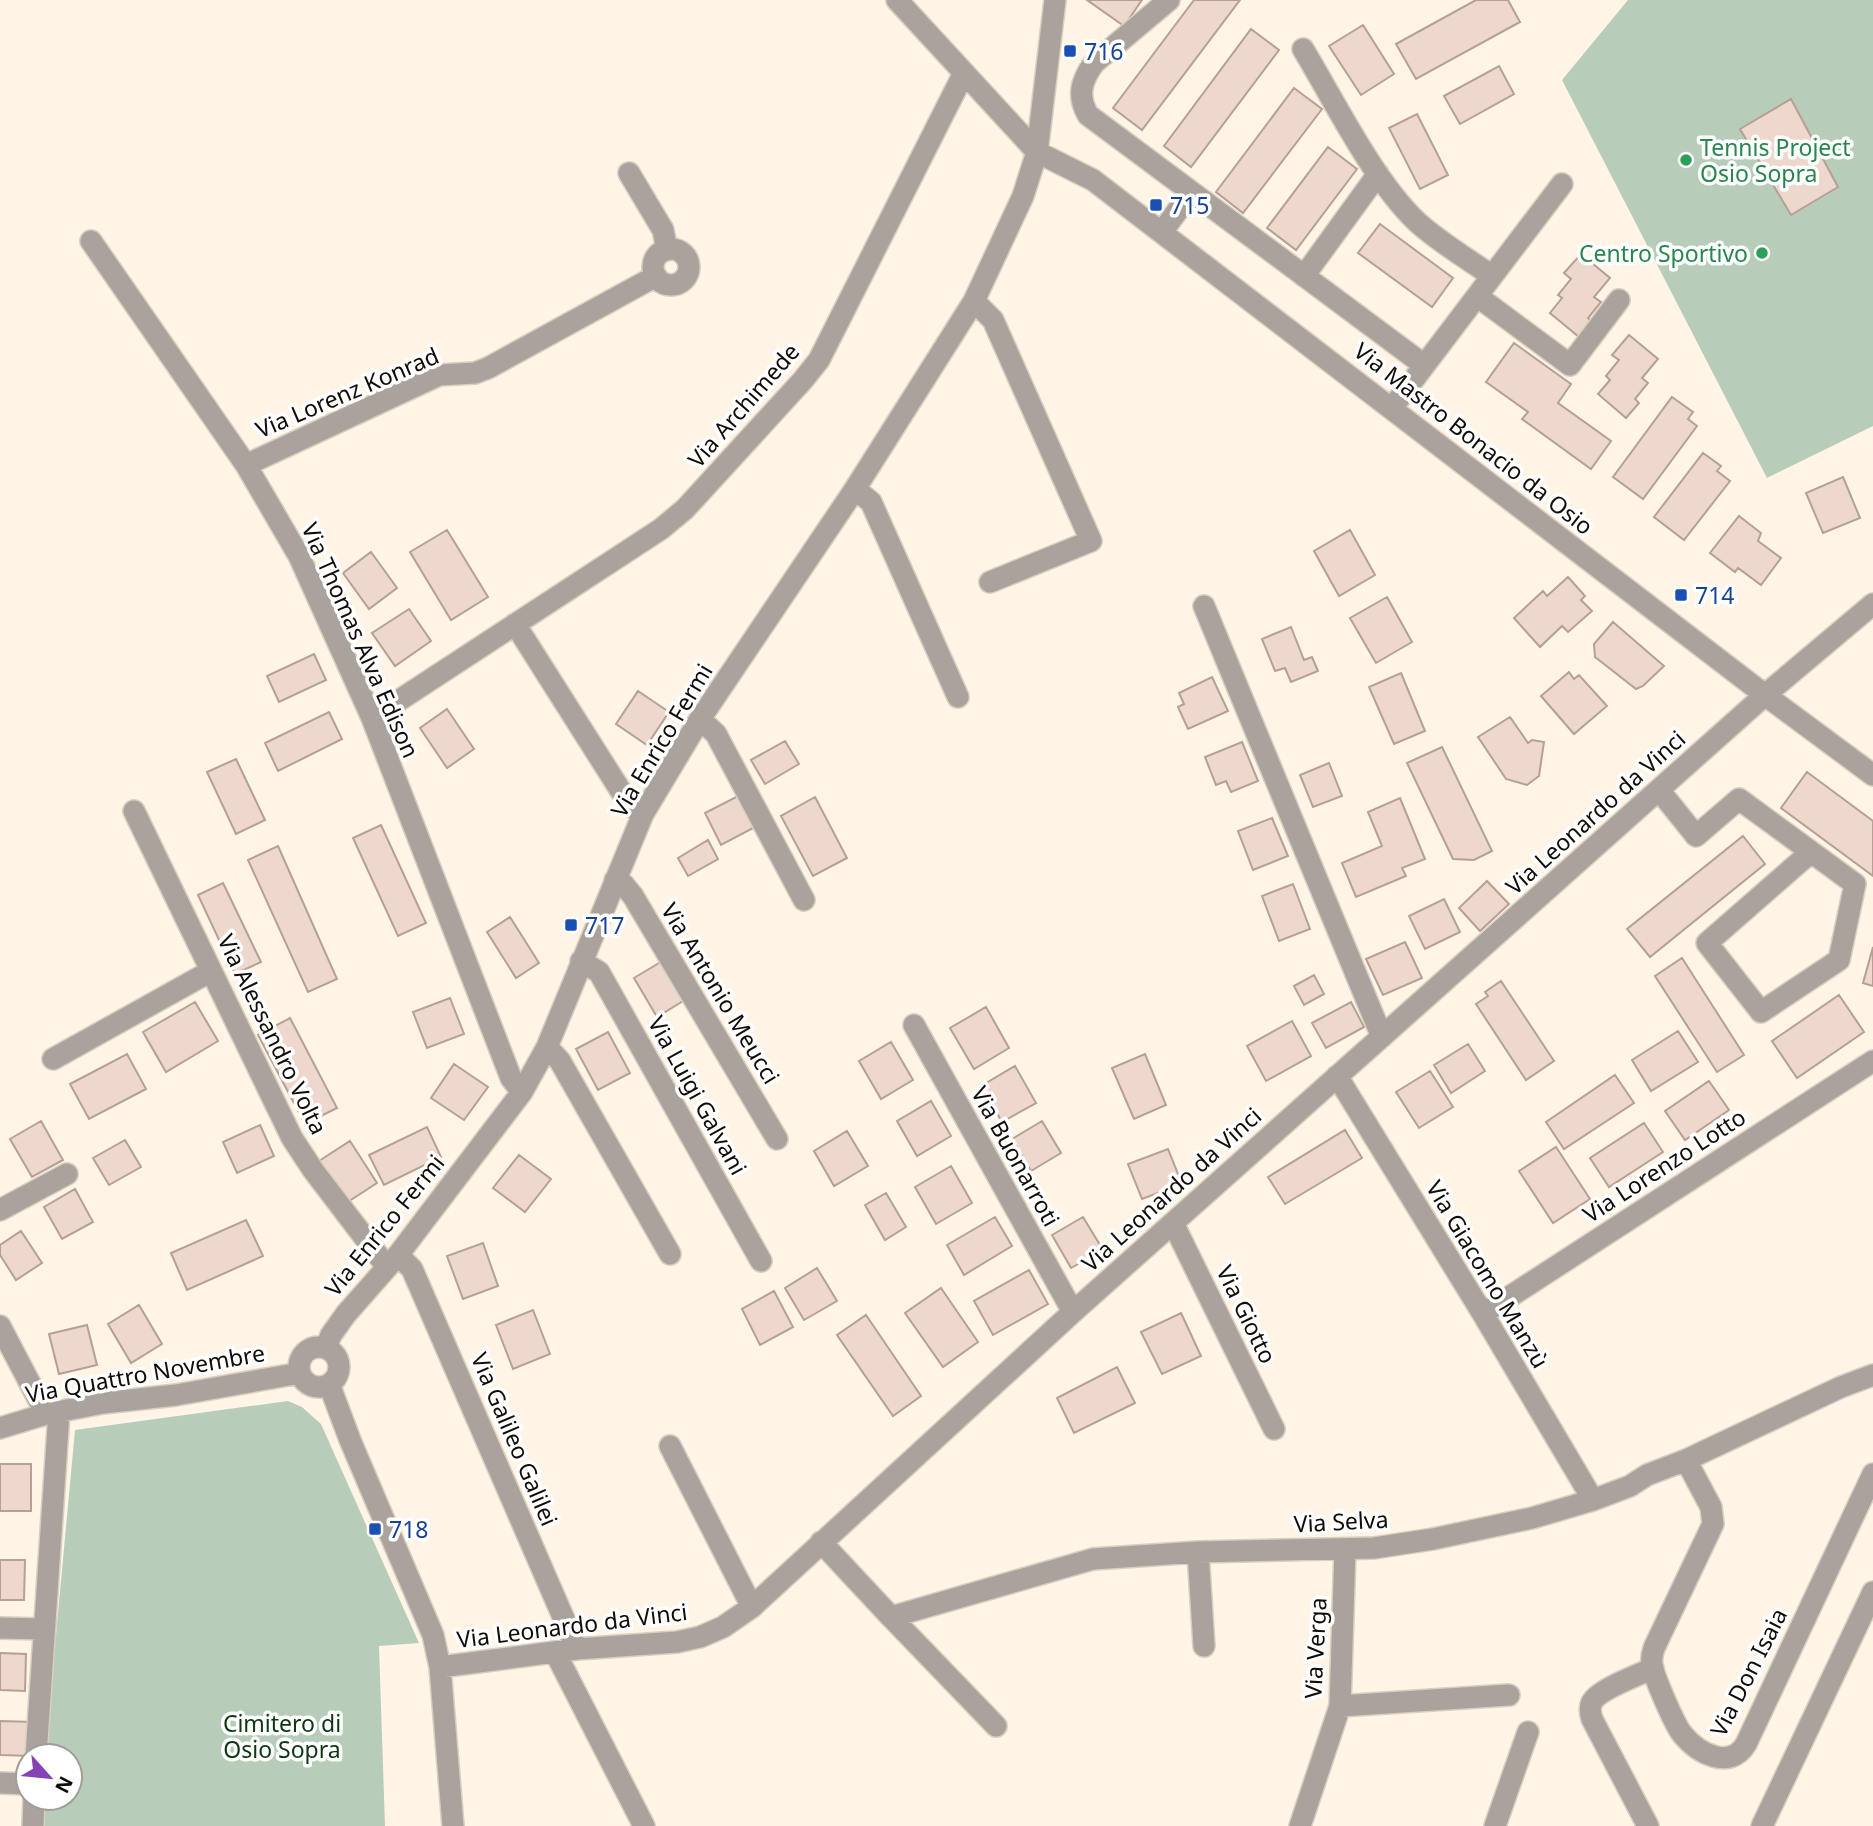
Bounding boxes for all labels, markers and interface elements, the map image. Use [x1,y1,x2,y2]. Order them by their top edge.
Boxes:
place label: 716 [1084,35,1123,67]
marker: 716 [1062,43,1078,59]
place label: Tennis Project Osio Sopra [1700,131,1851,189]
marker: Tennis Project Osio Sopra [1678,152,1694,168]
place label: 715 [1170,189,1209,221]
marker: 715 [1148,197,1164,213]
place label: Centro Sportivo [1579,237,1748,269]
marker: Centro Sportivo [1754,245,1770,261]
street label: Via Mastro Bonacio da Osio [1348,334,1600,542]
street label: Via Archimede [680,336,806,474]
street label: Via Lorenz Konrad [251,339,443,445]
street label: Via Thomas Alva Edison [295,517,427,763]
place label: 714 [1695,579,1734,611]
marker: 714 [1673,587,1689,603]
street label: Via Enrico Fermi [603,657,719,823]
street label: Via Leonardo da Vinci [1498,723,1692,901]
street label: Via Antonio Meucci [654,897,788,1089]
place label: 717 [585,909,624,941]
marker: 717 [563,917,579,933]
street label: Via Alessandro Volta [211,929,335,1139]
street label: Via Luigi Galvani [641,1010,755,1180]
street label: Via Buonarroti [964,1080,1068,1232]
street label: Via Leonardo da Vinci [1074,1100,1268,1278]
street label: Via Lorenzo Lotto [1576,1100,1752,1230]
street label: Via Enrico Fermi [317,1147,451,1303]
street label: Via Giacomo Manzù [1419,1174,1557,1374]
street label: Via Giotto [1209,1259,1285,1369]
street label: Via Quattro Novembre [23,1336,267,1410]
street label: Via Galileo Galilei [464,1347,566,1531]
street label: Via Selva [1293,1503,1389,1539]
place label: 718 [389,1513,428,1545]
marker: 718 [367,1521,383,1537]
street label: Via Leonardo da Vinci [455,1595,689,1655]
street label: Via Verga [1296,1597,1334,1699]
street label: Via Don Isaia [1702,1602,1794,1742]
park label: Cimitero di Osio Sopra [223,1707,341,1765]
north arrow [14,1742,84,1812]
text: N [49,1772,79,1798]

